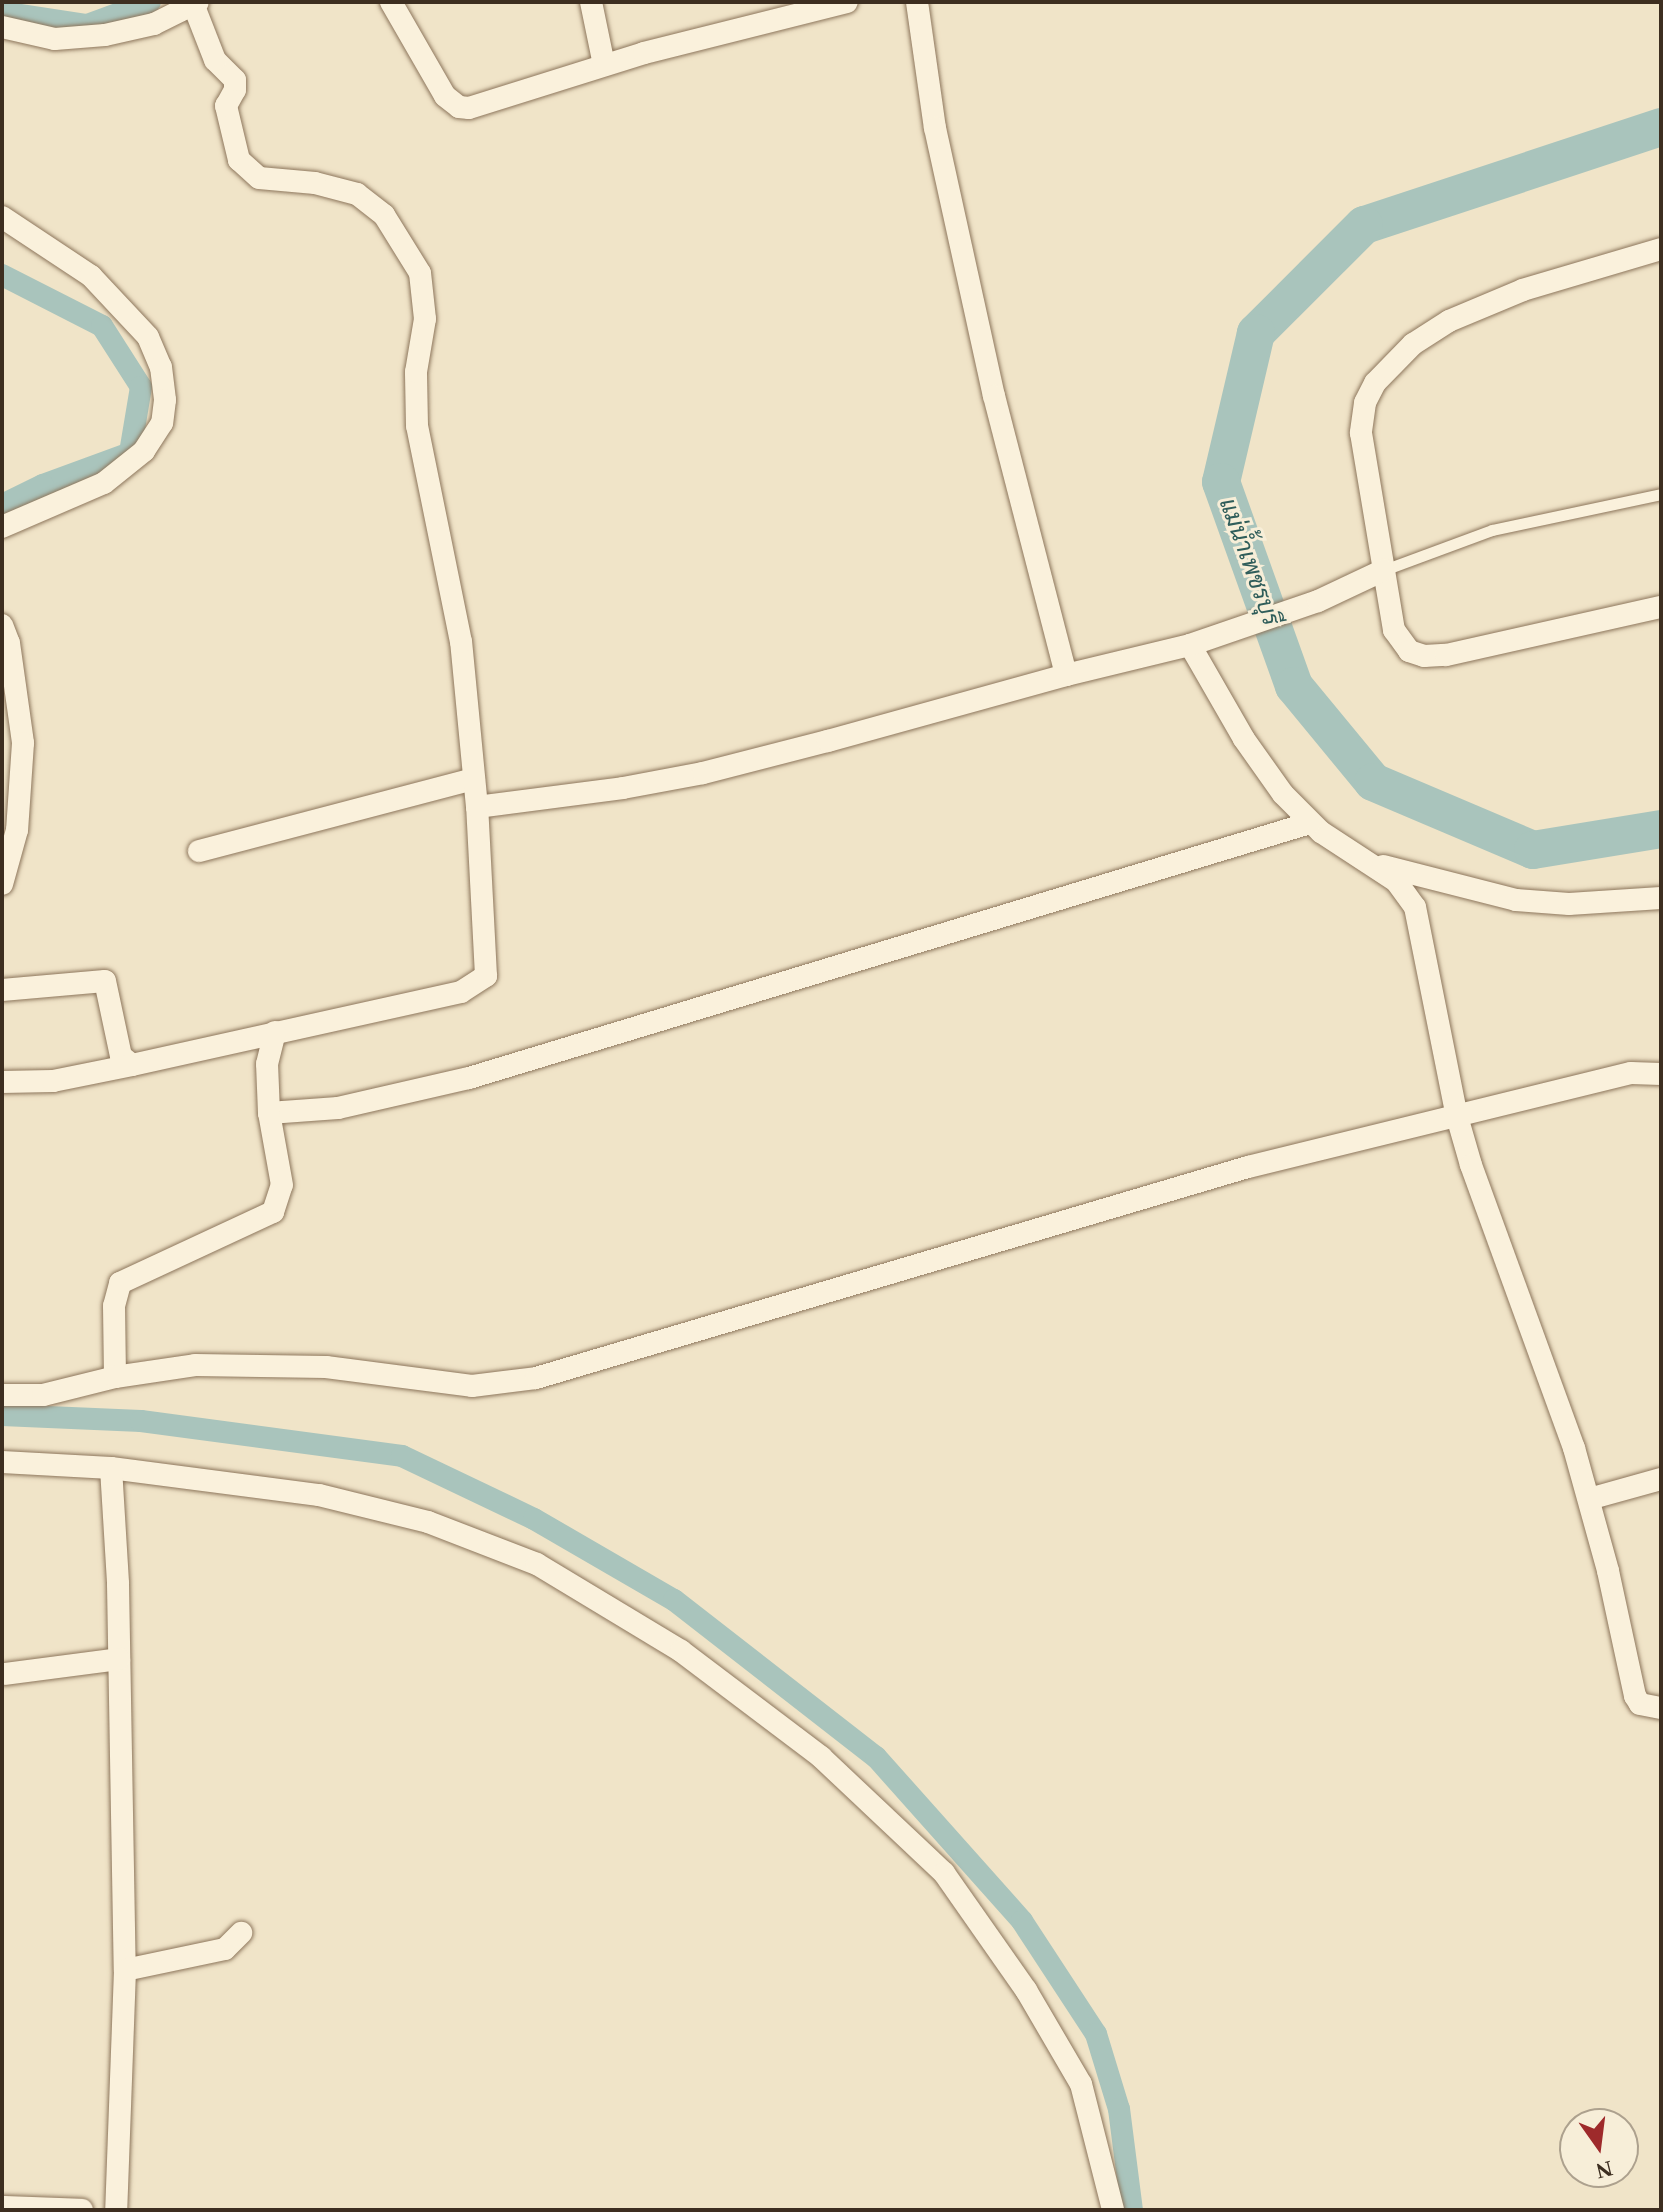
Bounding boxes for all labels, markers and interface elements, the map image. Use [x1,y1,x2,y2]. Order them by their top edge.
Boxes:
water label: แม่น้ำเพชรบุรี [1213,494,1285,630]
north arrow [1559,2108,1639,2188]
text: N [1594,2156,1615,2184]

